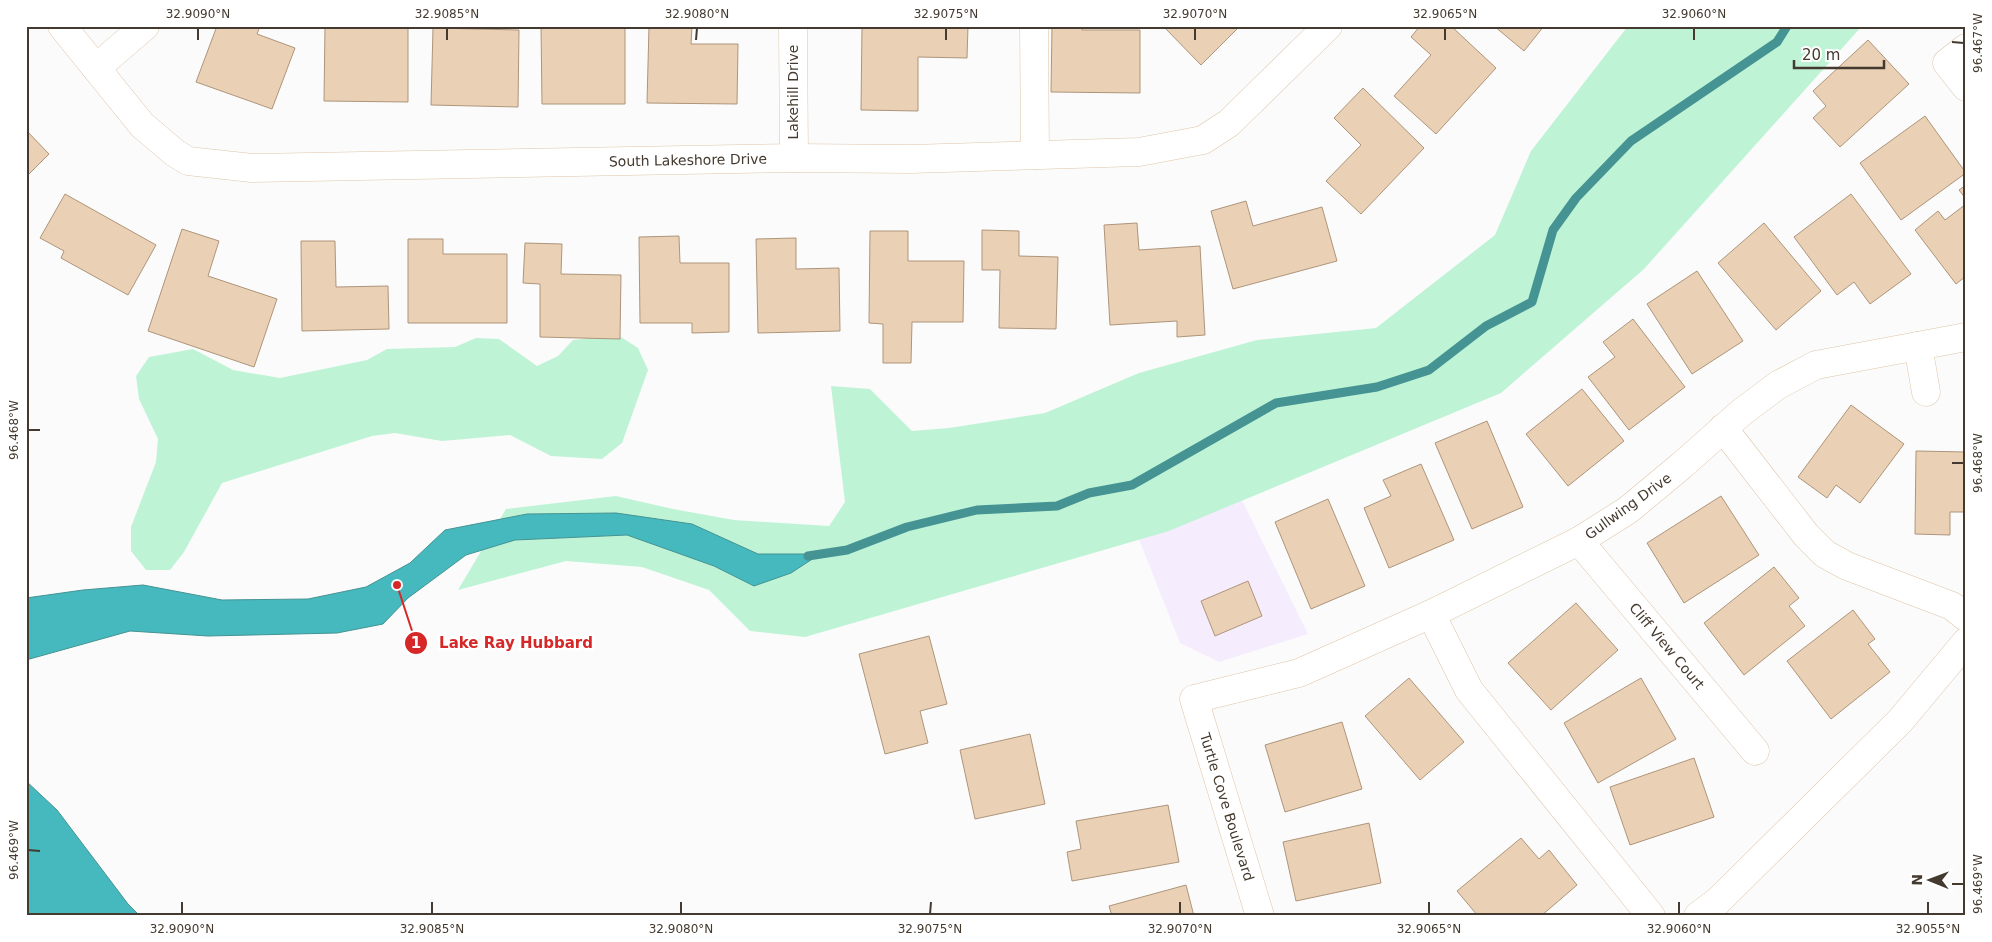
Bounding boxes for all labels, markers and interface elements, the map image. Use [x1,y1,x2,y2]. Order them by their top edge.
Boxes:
text: 32.9090°N [166,7,230,21]
text: 32.9085°N [415,7,479,21]
text: 32.9080°N [665,7,729,21]
text: 32.9075°N [914,7,978,21]
text: 32.9070°N [1163,7,1227,21]
text: 32.9065°N [1413,7,1477,21]
text: 32.9060°N [1662,7,1726,21]
text: 96.467°W [1971,13,1985,73]
scale bar [1794,38,1884,70]
street label: Lakehill Drive [785,45,801,139]
text: 20 m [1802,46,1840,64]
street label: South Lakeshore Drive [609,151,767,169]
text: 96.468°W [7,400,21,460]
text: 96.468°W [1971,433,1985,493]
street label: Gullwing Drive [1582,469,1674,543]
street label: Cliff View Court [1626,600,1708,693]
callout: Lake Ray Hubbard [404,628,603,658]
text: 1 [411,634,421,652]
text: Lake Ray Hubbard [439,634,593,652]
street label: Turtle Cove Boulevard [1197,730,1257,883]
text: 96.469°W [7,820,21,880]
north arrow [1904,854,1954,904]
text: 96.469°W [1971,854,1985,914]
text: N [1909,874,1925,886]
text: 32.9090°N [150,922,214,936]
text: 32.9085°N [400,922,464,936]
text: 32.9080°N [649,922,713,936]
text: 32.9075°N [898,922,962,936]
text: 32.9070°N [1148,922,1212,936]
text: 32.9065°N [1397,922,1461,936]
text: 32.9060°N [1647,922,1711,936]
text: 32.9055°N [1896,922,1960,936]

